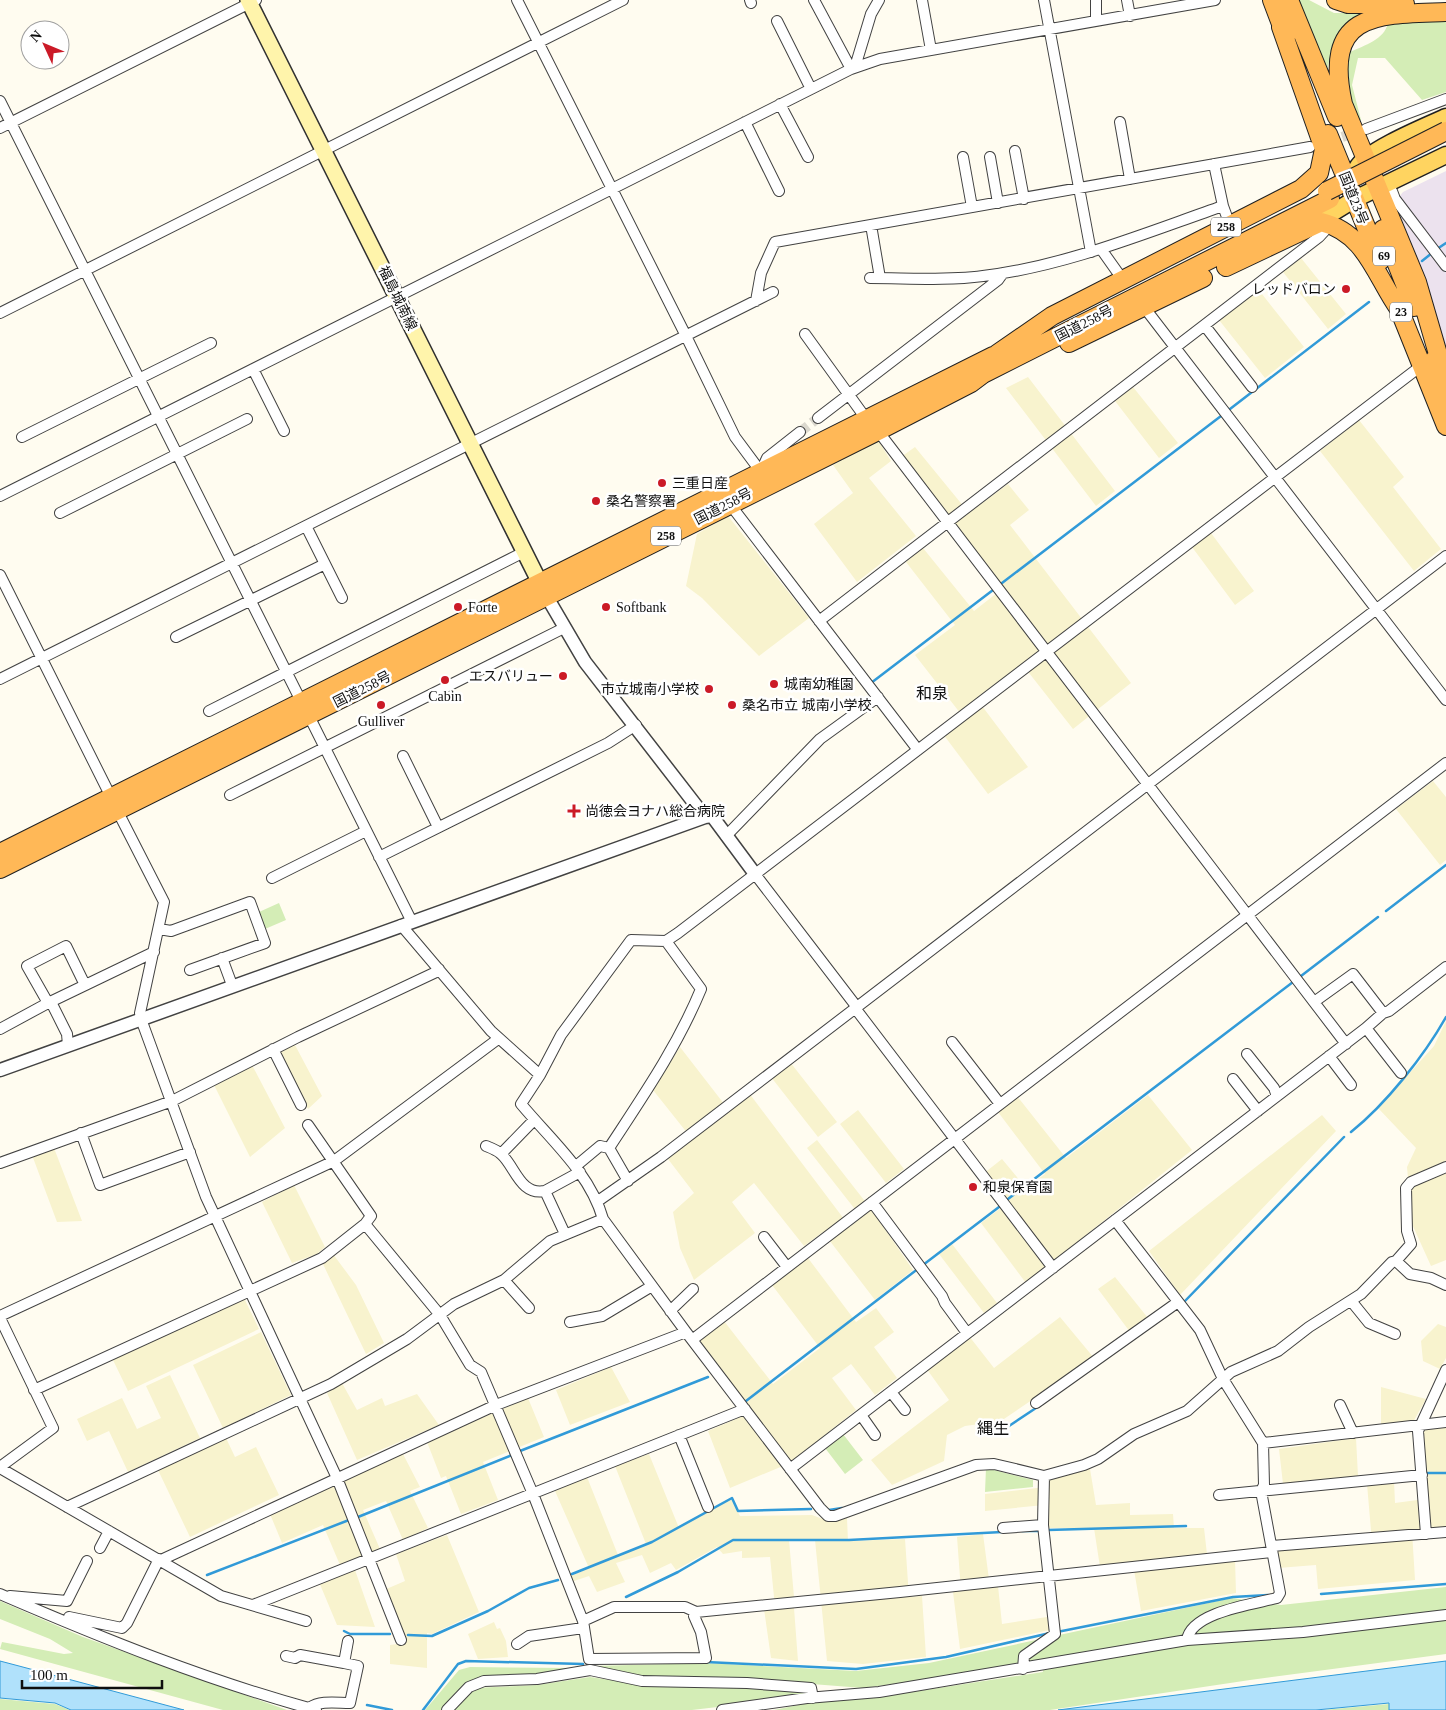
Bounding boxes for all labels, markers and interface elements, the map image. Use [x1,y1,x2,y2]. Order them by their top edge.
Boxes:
north arrow [20,20,70,70]
text: N [27,27,45,45]
street label: 国道23号 [1336,169,1371,227]
road number: 258 [1211,218,1241,236]
road number: 69 [1373,247,1395,266]
street label: 福島城南線 [375,263,420,333]
place label: レッドバロン [1252,282,1336,297]
marker: レッドバロン [1340,283,1352,295]
street label: 国道258号 [1053,302,1116,344]
road number: 23 [1390,302,1412,322]
place label: 三重日産 [672,476,728,491]
marker: 三重日産 [656,477,668,489]
street label: 国道258号 [692,485,755,527]
place label: 桑名警察署 [606,494,676,509]
marker: 桑名警察署 [590,495,602,507]
road number: 258 [651,526,681,546]
place label: Forte [468,600,498,615]
place label: Softbank [616,600,667,615]
marker: Forte [452,601,464,613]
marker: Softbank [600,601,612,613]
street label: 国道258号 [331,668,394,710]
place label: エスバリュー [469,669,553,684]
marker: エスバリュー [557,670,569,682]
marker: Cabin [439,674,451,686]
place label: 城南幼稚園 [784,677,854,692]
marker: 城南幼稚園 [768,678,780,690]
place label: 市立城南小学校 [601,682,699,697]
marker: 市立城南小学校 [703,683,715,695]
district label: 和泉 [916,685,948,702]
place label: Cabin [428,689,462,704]
place label: 桑名市立 城南小学校 [742,698,872,713]
marker: Gulliver [375,699,387,711]
marker: 桑名市立 城南小学校 [726,699,738,711]
place label: Gulliver [358,714,405,729]
marker: 尚徳会ヨナハ総合病院 [567,804,581,818]
place label: 尚徳会ヨナハ総合病院 [585,804,725,819]
place label: 和泉保育園 [983,1179,1053,1195]
marker: 和泉保育園 [967,1181,979,1193]
district label: 縄生 [977,1420,1009,1437]
scale bar [22,1658,162,1690]
text: 100 m [30,1667,68,1683]

